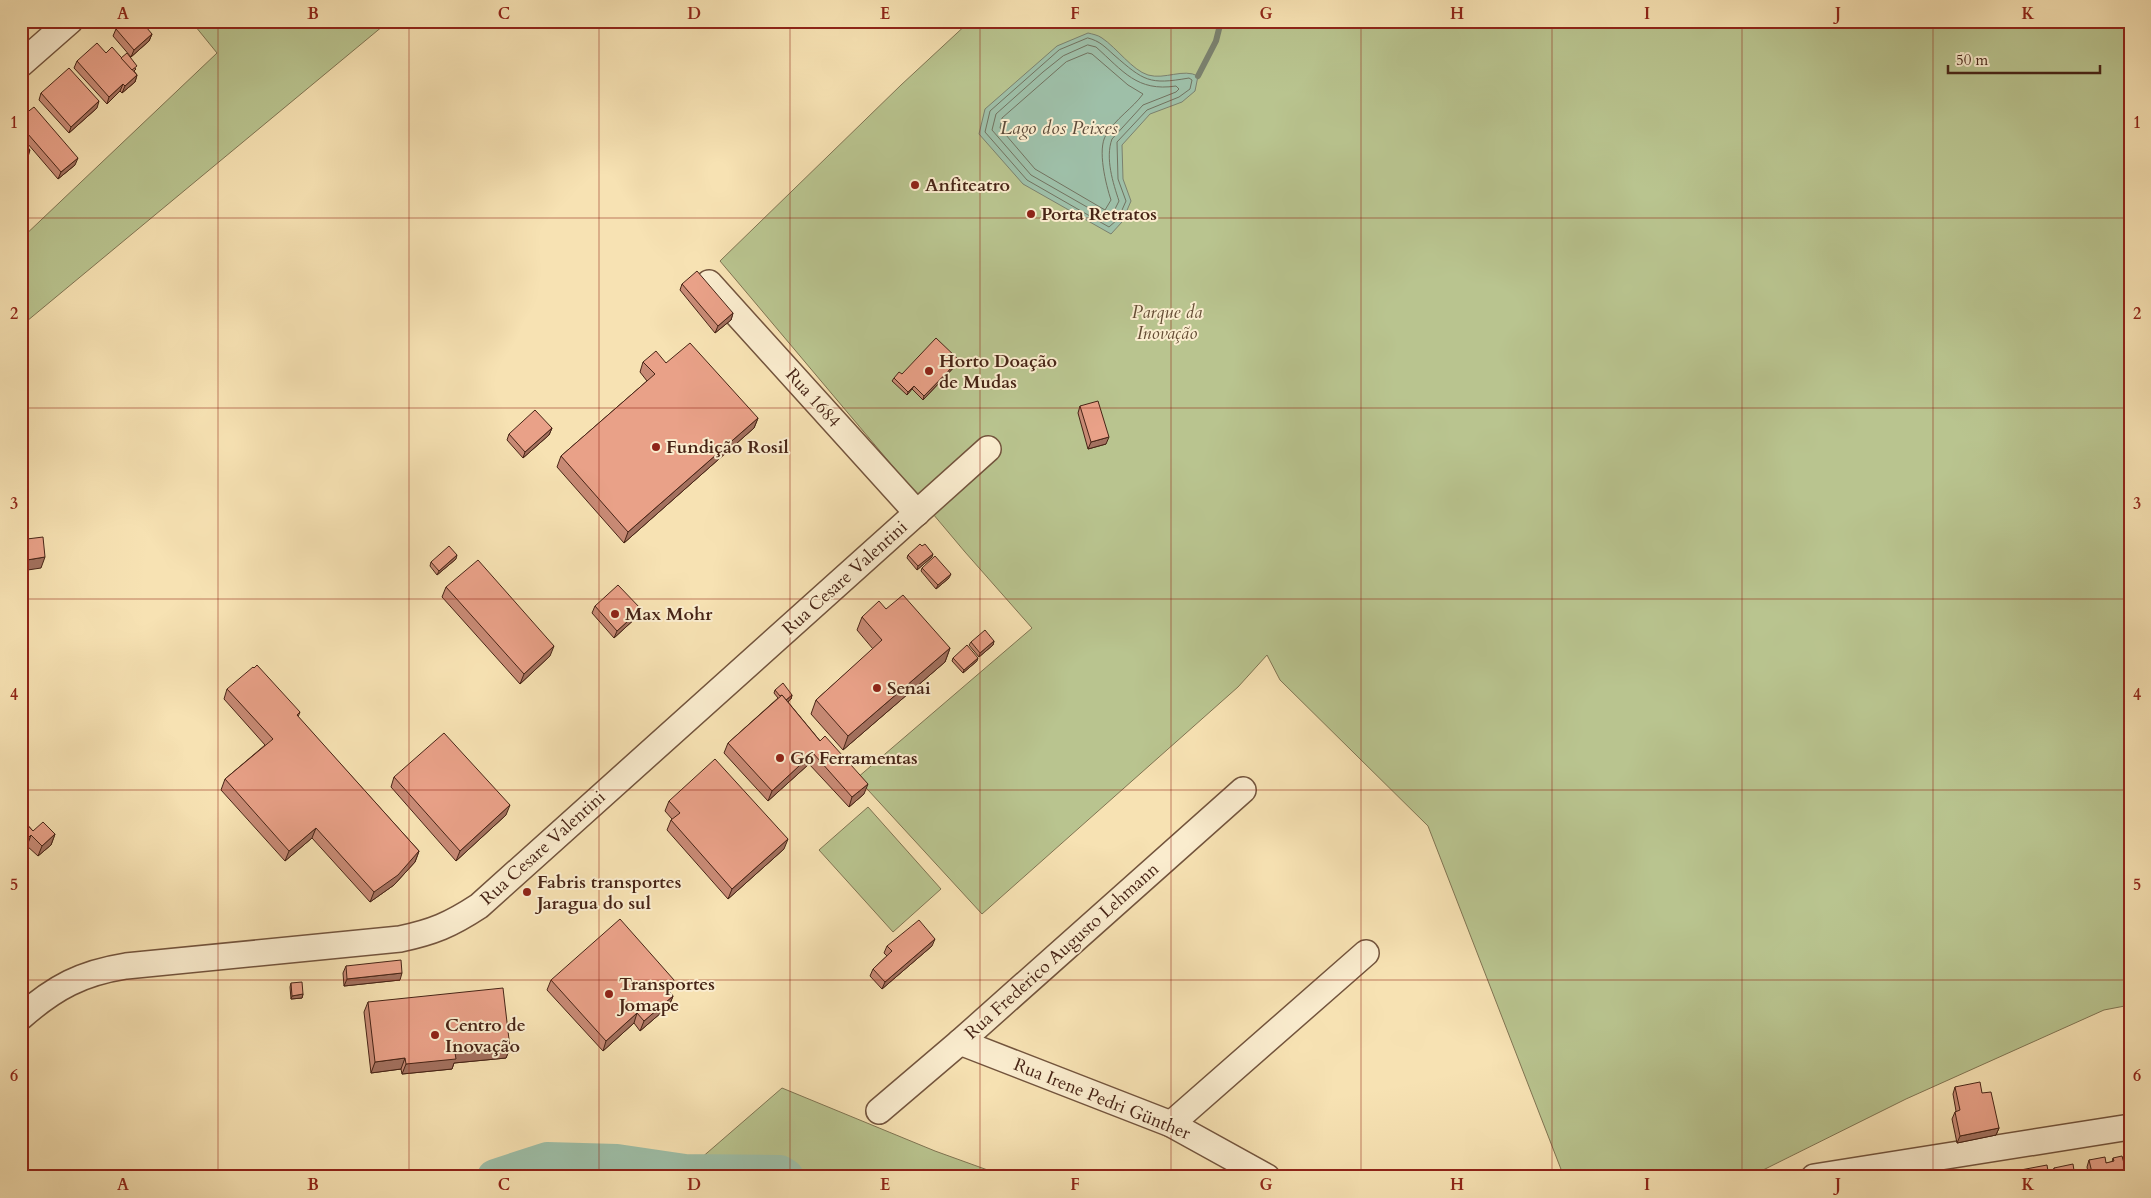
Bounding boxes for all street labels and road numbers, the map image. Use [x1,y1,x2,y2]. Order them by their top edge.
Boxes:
street label: Rua 1684 [780,363,846,433]
street label: Rua Cesare Valentini [777,515,913,641]
street label: Rua Cesare Valentini [475,785,611,911]
street label: Rua Frederico Augusto Lehmann [959,856,1165,1045]
street label: Rua Irene Pedri Günther [1010,1052,1195,1146]

